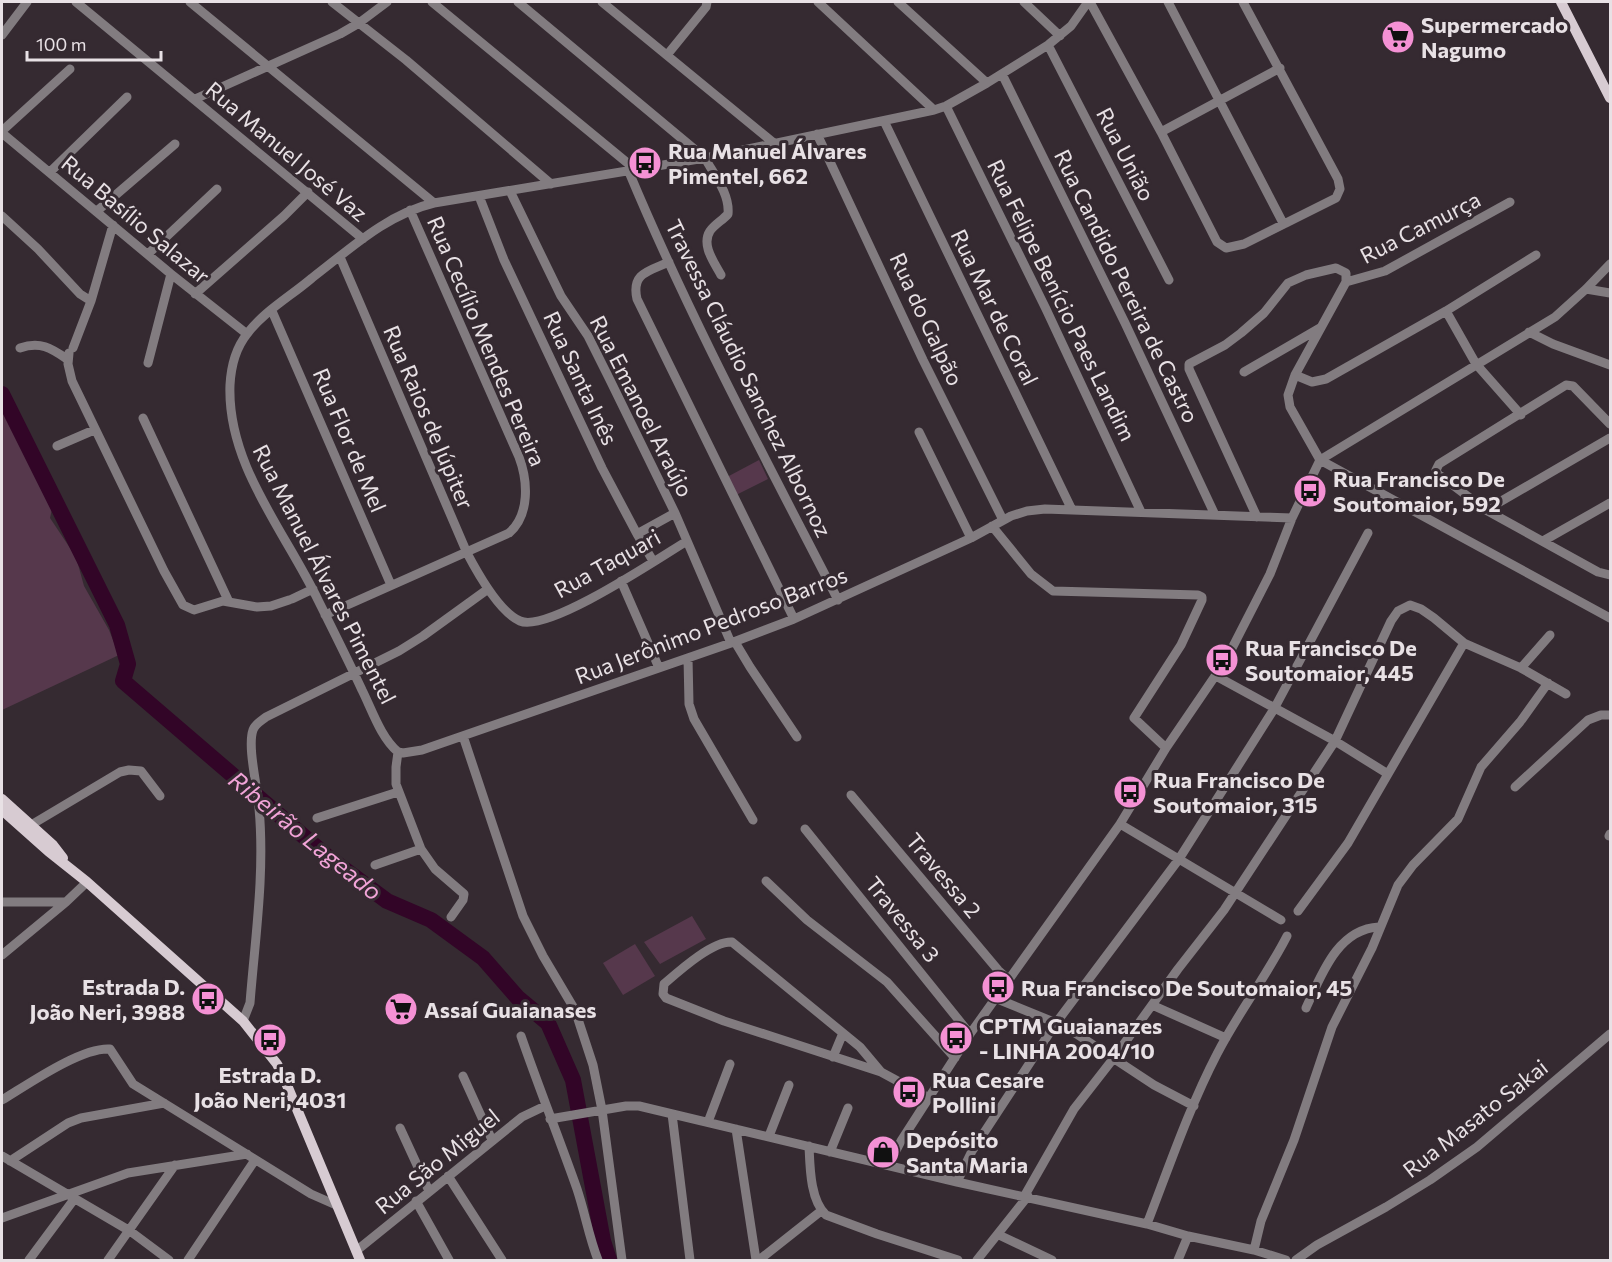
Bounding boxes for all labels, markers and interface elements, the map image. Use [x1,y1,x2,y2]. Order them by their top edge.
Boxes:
place label: Supermercado Nagumo [1421,11,1568,63]
supermarket icon: Supermercado Nagumo [1380,19,1416,55]
scale bar [27,24,160,62]
text: 100 m [36,33,86,55]
street label: Rua Manuel José Vaz [201,75,373,227]
street label: Rua União [1091,103,1161,205]
place label: Rua Manuel Álvares Pimentel, 662 [668,137,867,189]
bus stop icon: Rua Manuel Álvares Pimentel, 662 [627,145,663,181]
street label: Rua Candido Pereira de Castro [1049,145,1205,427]
street label: Rua Basílio Salazar [56,149,216,289]
street label: Rua Felipe Benício Paes Landim [982,155,1142,445]
street label: Rua Camurça [1355,185,1485,269]
street label: Rua Cecílio Mendes Pereira [422,212,552,470]
street label: Travessa Cláudio Sanchez Albornoz [660,215,838,541]
street label: Rua Mar de Coral [946,225,1044,389]
street label: Rua do Galpão [884,248,970,390]
street label: Rua Santa Inês [538,307,624,449]
street label: Rua Emanoel Araújo [585,311,699,501]
street label: Rua Raios de Júpiter [378,321,480,513]
street label: Rua Flor de Mel [308,364,392,516]
street label: Rua Manuel Álvares Pimentel [248,440,402,708]
place label: Rua Francisco De Soutomaior, 592 [1333,465,1505,517]
bus stop icon: Rua Francisco De Soutomaior, 592 [1292,473,1328,509]
street label: Rua Taquari [549,523,665,603]
street label: Rua Jerônimo Pedroso Barros [571,561,851,689]
place label: Rua Francisco De Soutomaior, 445 [1245,634,1417,686]
bus stop icon: Rua Francisco De Soutomaior, 445 [1204,642,1240,678]
water label: Ribeirão Lageado [224,764,388,906]
place label: Rua Francisco De Soutomaior, 315 [1153,766,1325,818]
bus stop icon: Rua Francisco De Soutomaior, 315 [1112,774,1148,810]
street label: Travessa 2 [901,827,987,923]
street label: Travessa 3 [860,871,946,967]
bus stop icon: Rua Francisco De Soutomaior, 45 [980,969,1016,1005]
place label: Estrada D. João Neri, 3988 [29,973,185,1025]
place label: Rua Francisco De Soutomaior, 45 [1021,974,1352,1001]
bus stop icon: Estrada D. João Neri, 3988 [190,981,226,1017]
supermarket icon: Assaí Guaianases [383,991,419,1027]
place label: Assaí Guaianases [424,996,596,1023]
place label: CPTM Guaianazes - LINHA 2004/10 [979,1012,1162,1064]
bus stop icon: CPTM Guaianazes - LINHA 2004/10 [938,1020,974,1056]
bus stop icon: Estrada D. João Neri, 4031 [252,1022,288,1058]
street label: Rua Masato Sakai [1397,1053,1553,1183]
place label: Estrada D. João Neri, 4031 [194,1061,346,1113]
place label: Rua Cesare Pollini [932,1066,1044,1118]
bus stop icon: Rua Cesare Pollini [891,1074,927,1110]
street label: Rua São Miguel [369,1103,505,1219]
place label: Depósito Santa Maria [906,1126,1028,1178]
shop icon: Depósito Santa Maria [865,1134,901,1170]

